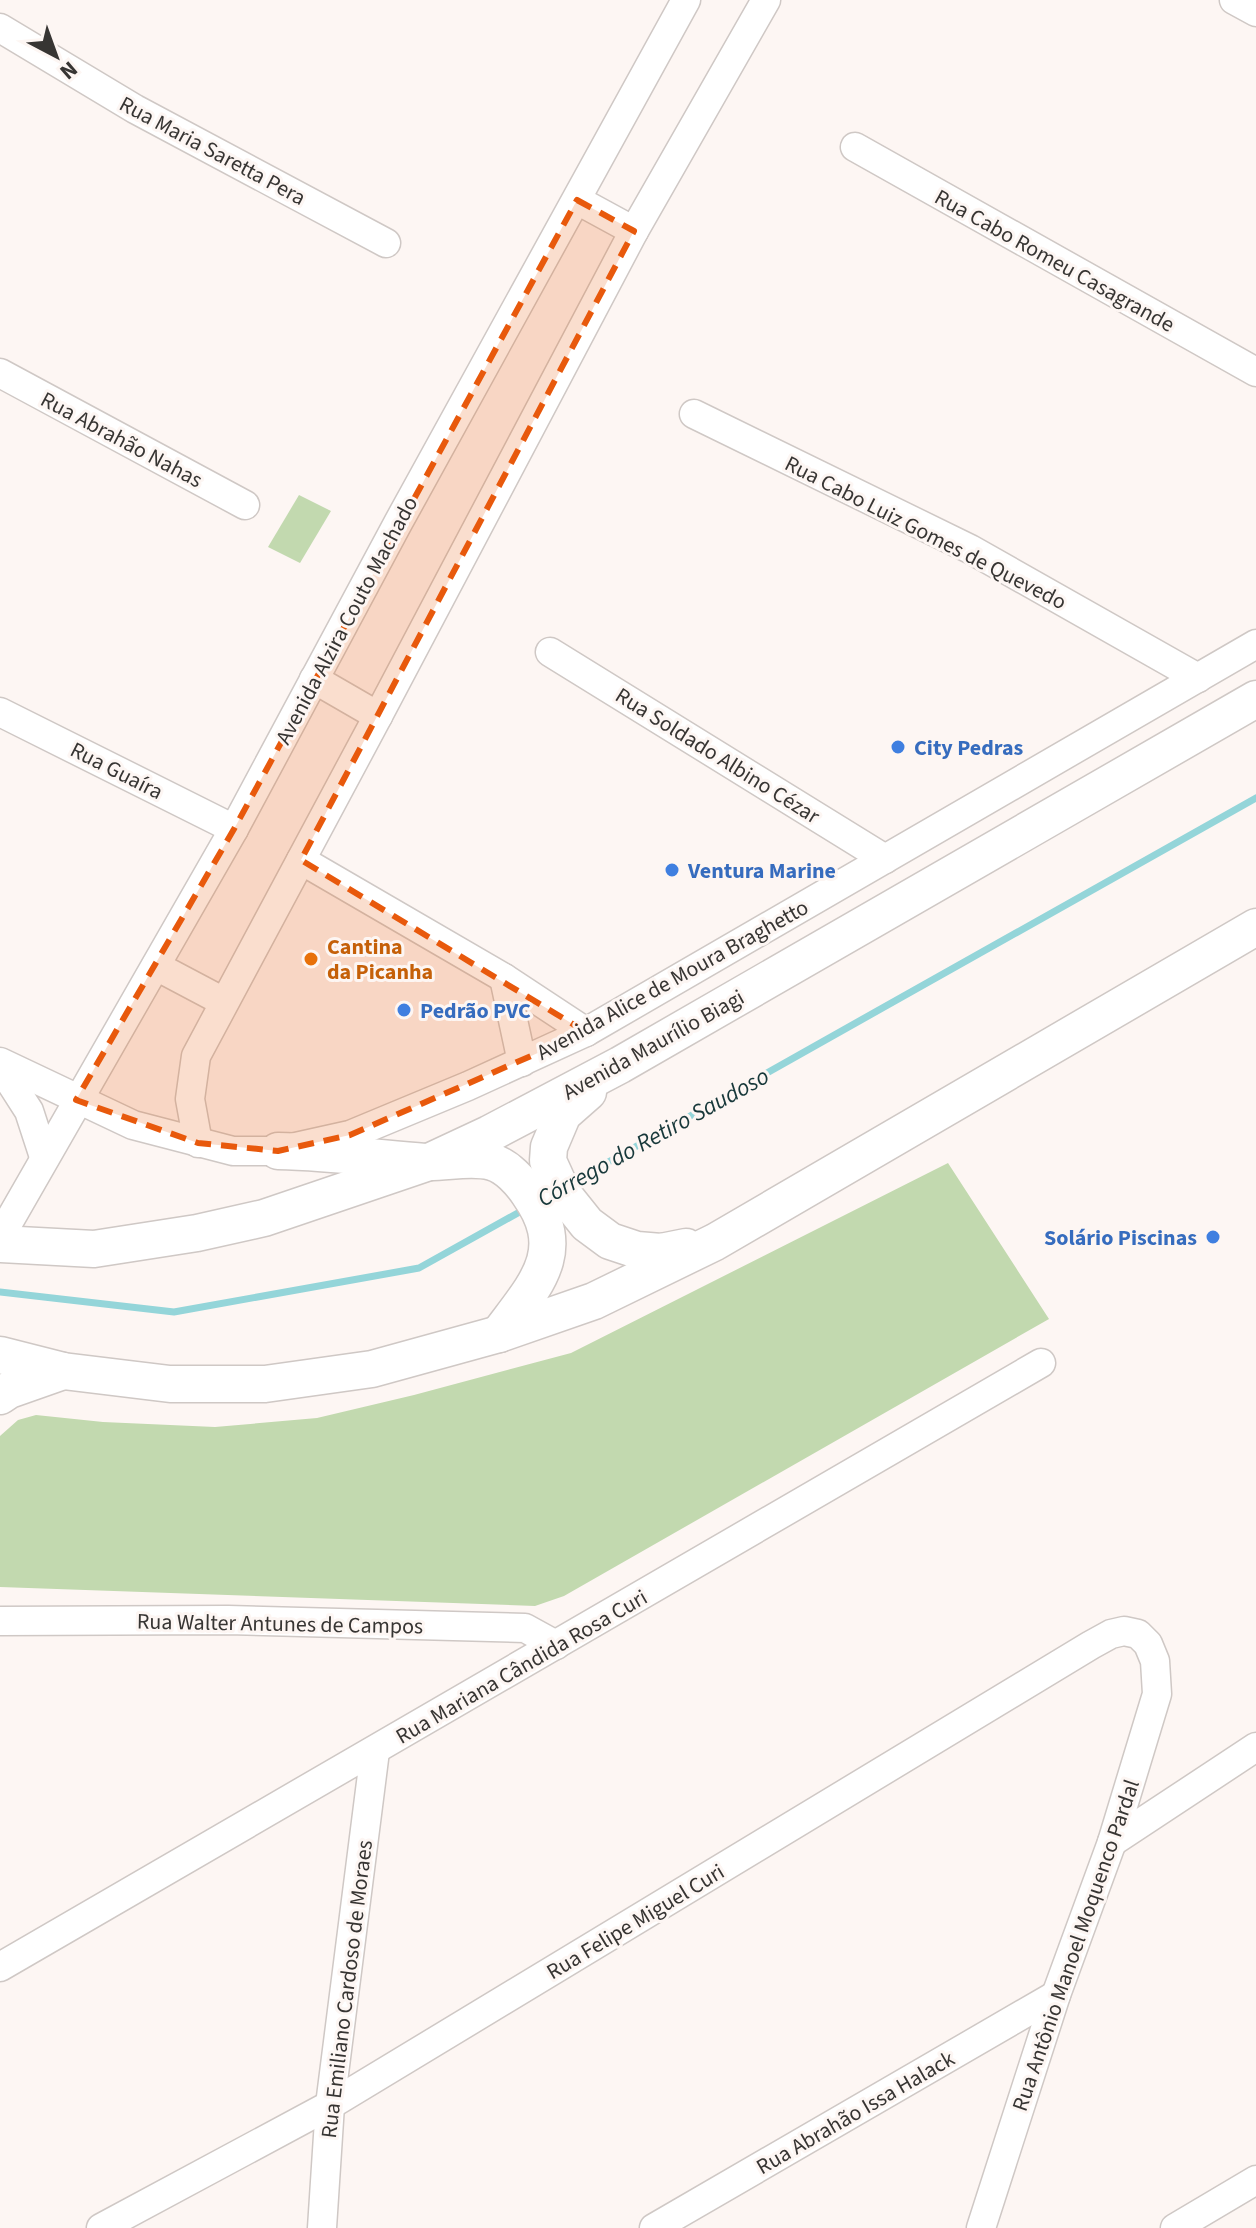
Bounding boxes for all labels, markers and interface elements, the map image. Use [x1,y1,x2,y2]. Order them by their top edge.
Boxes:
north arrow [16,16,96,96]
text: N [52,53,84,87]
street label: Rua Maria Saretta Pera [114,88,311,214]
street label: Rua Cabo Romeu Casagrande [929,181,1181,340]
street label: Rua Abrahão Nahas [35,384,208,496]
street label: Rua Cabo Luiz Gomes de Quevedo [779,448,1072,618]
street label: Avenida Alzira Couto Machado [268,491,426,750]
street label: Rua Soldado Albino Cézar [609,680,826,832]
place label: City Pedras [914,732,1024,764]
street label: Rua Guaíra [65,734,168,808]
marker: City Pedras [889,738,907,756]
place label: Ventura Marine [687,855,836,887]
marker: Ventura Marine [663,861,681,879]
street label: Avenida Alice de Moura Braghetto [531,892,814,1068]
place label: Cantina da Picanha [327,931,433,988]
marker: Cantina da Picanha [302,950,320,968]
street label: Avenida Maurílio Biagi [557,982,750,1108]
place label: Pedrão PVC [420,995,531,1027]
marker: Pedrão PVC [395,1001,413,1019]
water label: Córrego do Retiro Saudoso [531,1059,776,1216]
place label: Solário Piscinas [1044,1222,1197,1254]
marker: Solário Piscinas [1204,1228,1222,1246]
street label: Rua Mariana Cândida Rosa Curi [390,1582,653,1752]
street label: Rua Walter Antunes de Campos [137,1606,423,1642]
street label: Rua Antônio Manoel Moquenco Pardal [1004,1775,1148,2115]
street label: Rua Emiliano Cardoso de Moraes [313,1838,381,2140]
street label: Rua Felipe Miguel Curi [540,1856,731,1988]
street label: Rua Abrahão Issa Halack [750,2043,961,2183]

